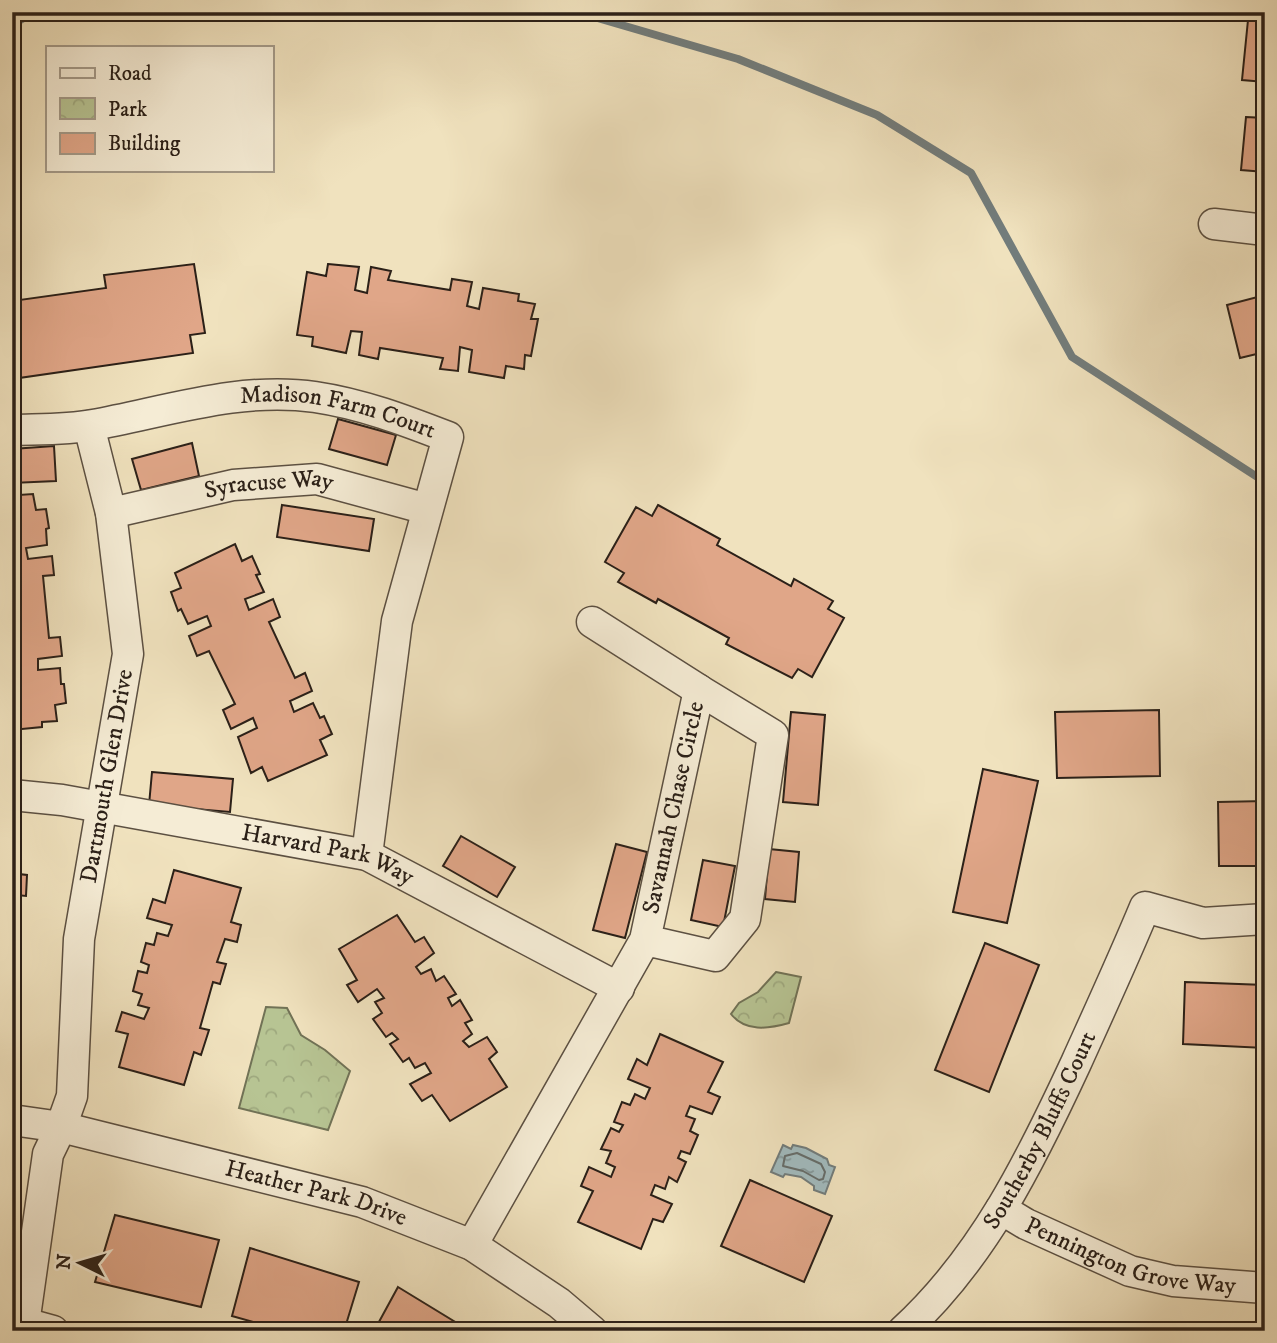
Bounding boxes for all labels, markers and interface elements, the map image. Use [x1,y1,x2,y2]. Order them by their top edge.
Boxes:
legend [46,46,273,172]
text: Road [108,61,152,87]
text: Park [108,97,148,123]
text: Building [108,131,181,157]
street label: Madison Farm Court [239,379,440,446]
street label: Syracuse Way [201,463,338,506]
street label: Dartmouth Glen Drive [74,667,140,885]
street label: Savannah Chase Circle [636,699,711,917]
street label: Harvard Park Way [239,818,420,892]
street label: Southerby Bluffs Court [977,1026,1103,1235]
street label: Heather Park Drive [222,1153,411,1233]
street label: Pennington Grove Way [1020,1210,1238,1301]
north arrow [46,1228,116,1298]
text: N [52,1252,77,1270]

